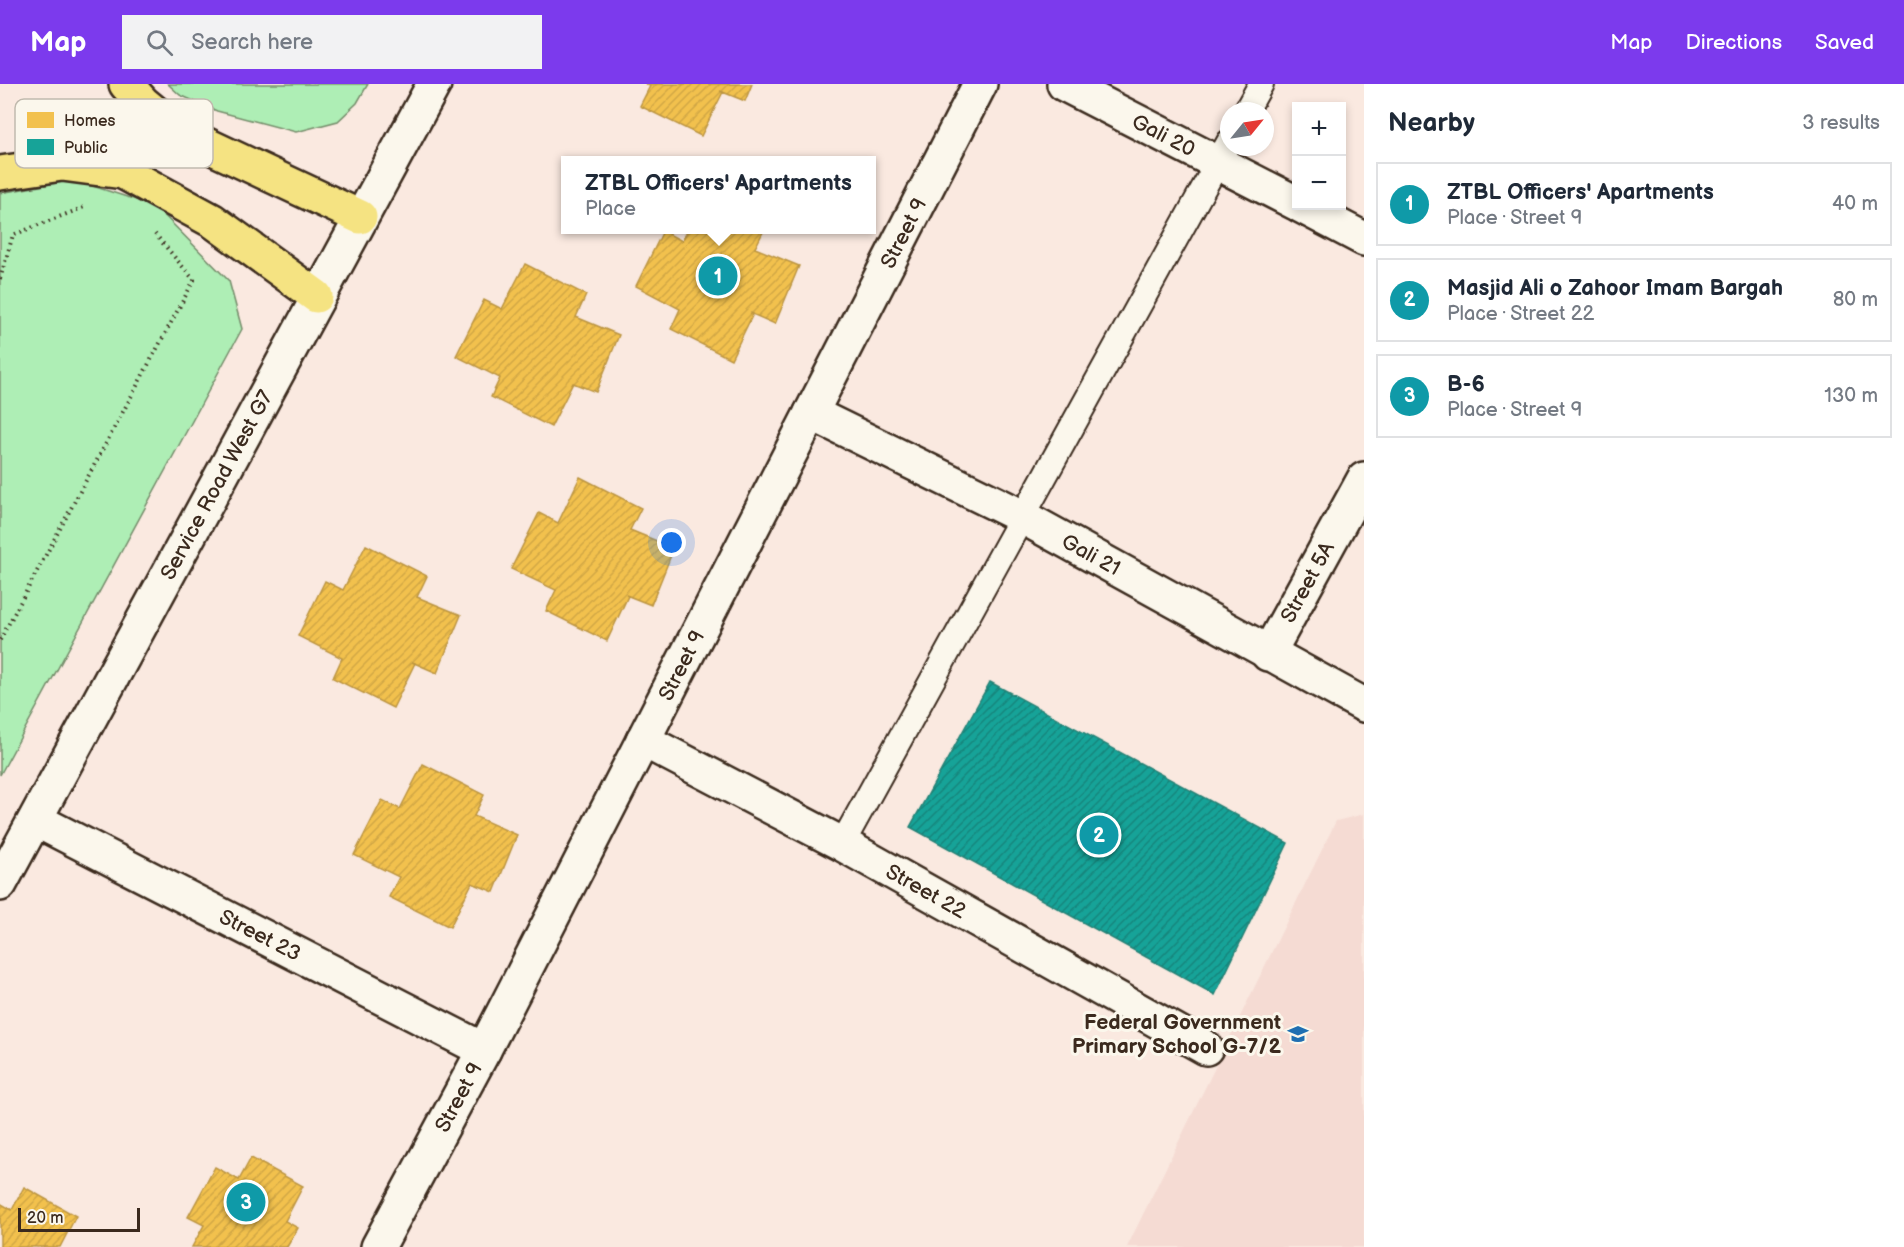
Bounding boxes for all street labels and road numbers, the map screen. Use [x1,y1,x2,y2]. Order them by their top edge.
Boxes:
street label: Gali 20 [1128,109,1199,162]
street label: Street 9 [876,194,932,273]
street label: Service Road West G7 [155,386,279,584]
street label: Gali 21 [1057,529,1125,581]
street label: Street 5A [1276,538,1340,627]
street label: Street 9 [654,626,710,705]
street label: Street 22 [881,859,971,924]
street label: Street 23 [215,904,305,967]
street label: Street 9 [430,1058,488,1137]

